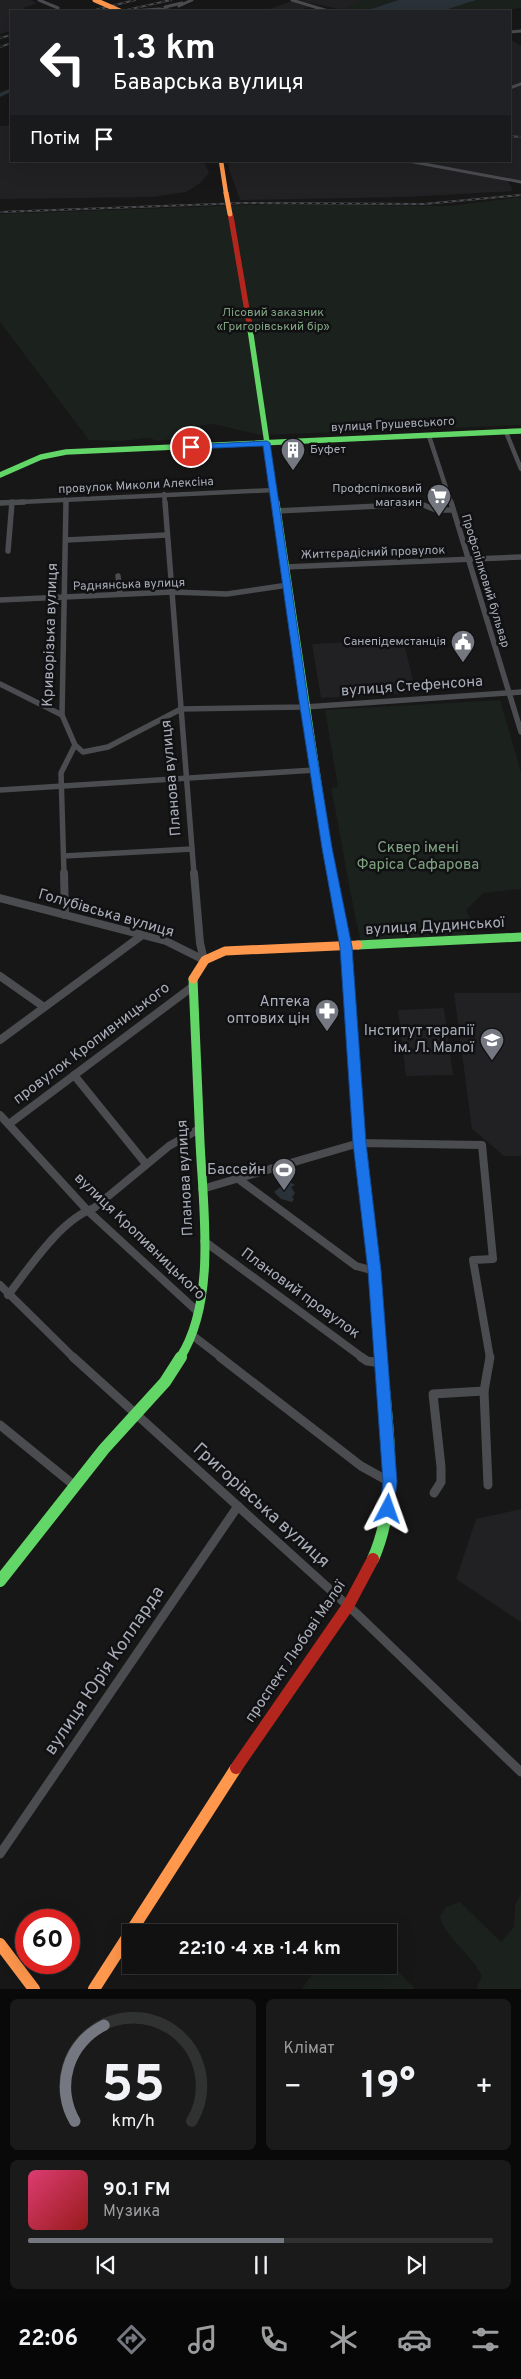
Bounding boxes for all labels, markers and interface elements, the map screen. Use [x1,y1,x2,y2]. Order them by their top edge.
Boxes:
text: 1.3 km [113,27,216,71]
icon: left [30,30,95,95]
text: Баварська вулиця [113,70,304,97]
icon: arrive [90,125,118,153]
text: Потім [30,127,80,151]
park label: Лісовий заказник «Григорівський бір» [216,305,330,335]
street label: вулиця Грушевського [331,414,456,436]
pin [170,426,212,468]
icon: arrive [177,433,205,461]
building icon: Буфет [280,437,306,471]
place label: Буфет [310,442,346,458]
street label: провулок Миколи Алексіна [58,474,214,498]
place label: Профспілковий магазин [332,481,422,511]
supermarket icon: Профспілковий магазин [426,483,452,517]
street label: Профспілковий бульвар [457,512,513,650]
street label: Життєрадісний провулок [300,542,446,564]
street label: Криворізька вулиця [39,563,63,707]
street label: Раднянська вулиця [73,575,185,595]
public building icon: Санепідемстанція [450,629,476,663]
place label: Санепідемстанція [343,634,446,650]
street label: вулиця Стефенсона [340,673,484,701]
street label: Планова вулиця [157,719,187,837]
park label: Сквер імені Фаріса Сафарова [357,839,479,875]
street label: Голубівська вулиця [36,885,176,943]
street label: вулиця Дудинської [365,914,506,940]
street label: провулок Кропивницького [10,979,174,1109]
place label: Аптека оптових цін [227,993,310,1029]
pharmacy icon: Аптека оптових цін [314,998,340,1032]
place label: Інститут терапії ім. Л. Малої [364,1022,475,1058]
school or university icon: Інститут терапії ім. Л. Малої [479,1027,505,1061]
street label: Планова вулиця [173,1119,199,1237]
sports icon: Бассейн [271,1157,297,1191]
place label: Бассейн [207,1161,266,1180]
street label: вулиця Кропивницького [69,1169,209,1305]
street label: Плановий провулок [237,1244,363,1344]
street label: Григорівська вулиця [188,1438,334,1574]
position arrow [361,1482,413,1534]
street label: проспект Любові Малої [241,1576,351,1727]
street label: вулиця Юрія Колларда [40,1582,170,1760]
speed limit sign: 60 [15,1909,80,1974]
text: 22:10 · 4 хв · 1.4 km [178,1937,341,1961]
text: Клімат [284,2039,335,2059]
text: 55 [101,2054,165,2120]
text: 19° [361,2063,415,2112]
text: − [284,2070,302,2106]
text: + [475,2070,493,2106]
text: km/h [111,2110,154,2133]
text: 90.1 FM [103,2178,171,2202]
text: Музика [103,2202,160,2222]
icon: previous [92,2251,120,2279]
icon: pause [247,2251,275,2279]
icon: next [402,2251,430,2279]
icon: directions [114,2322,149,2357]
icon: music [185,2322,220,2357]
icon: phone [256,2322,291,2357]
icon: climate [326,2322,361,2357]
icon: car [397,2322,432,2357]
icon: filters [468,2322,503,2357]
text: 22:06 [18,2326,78,2353]

